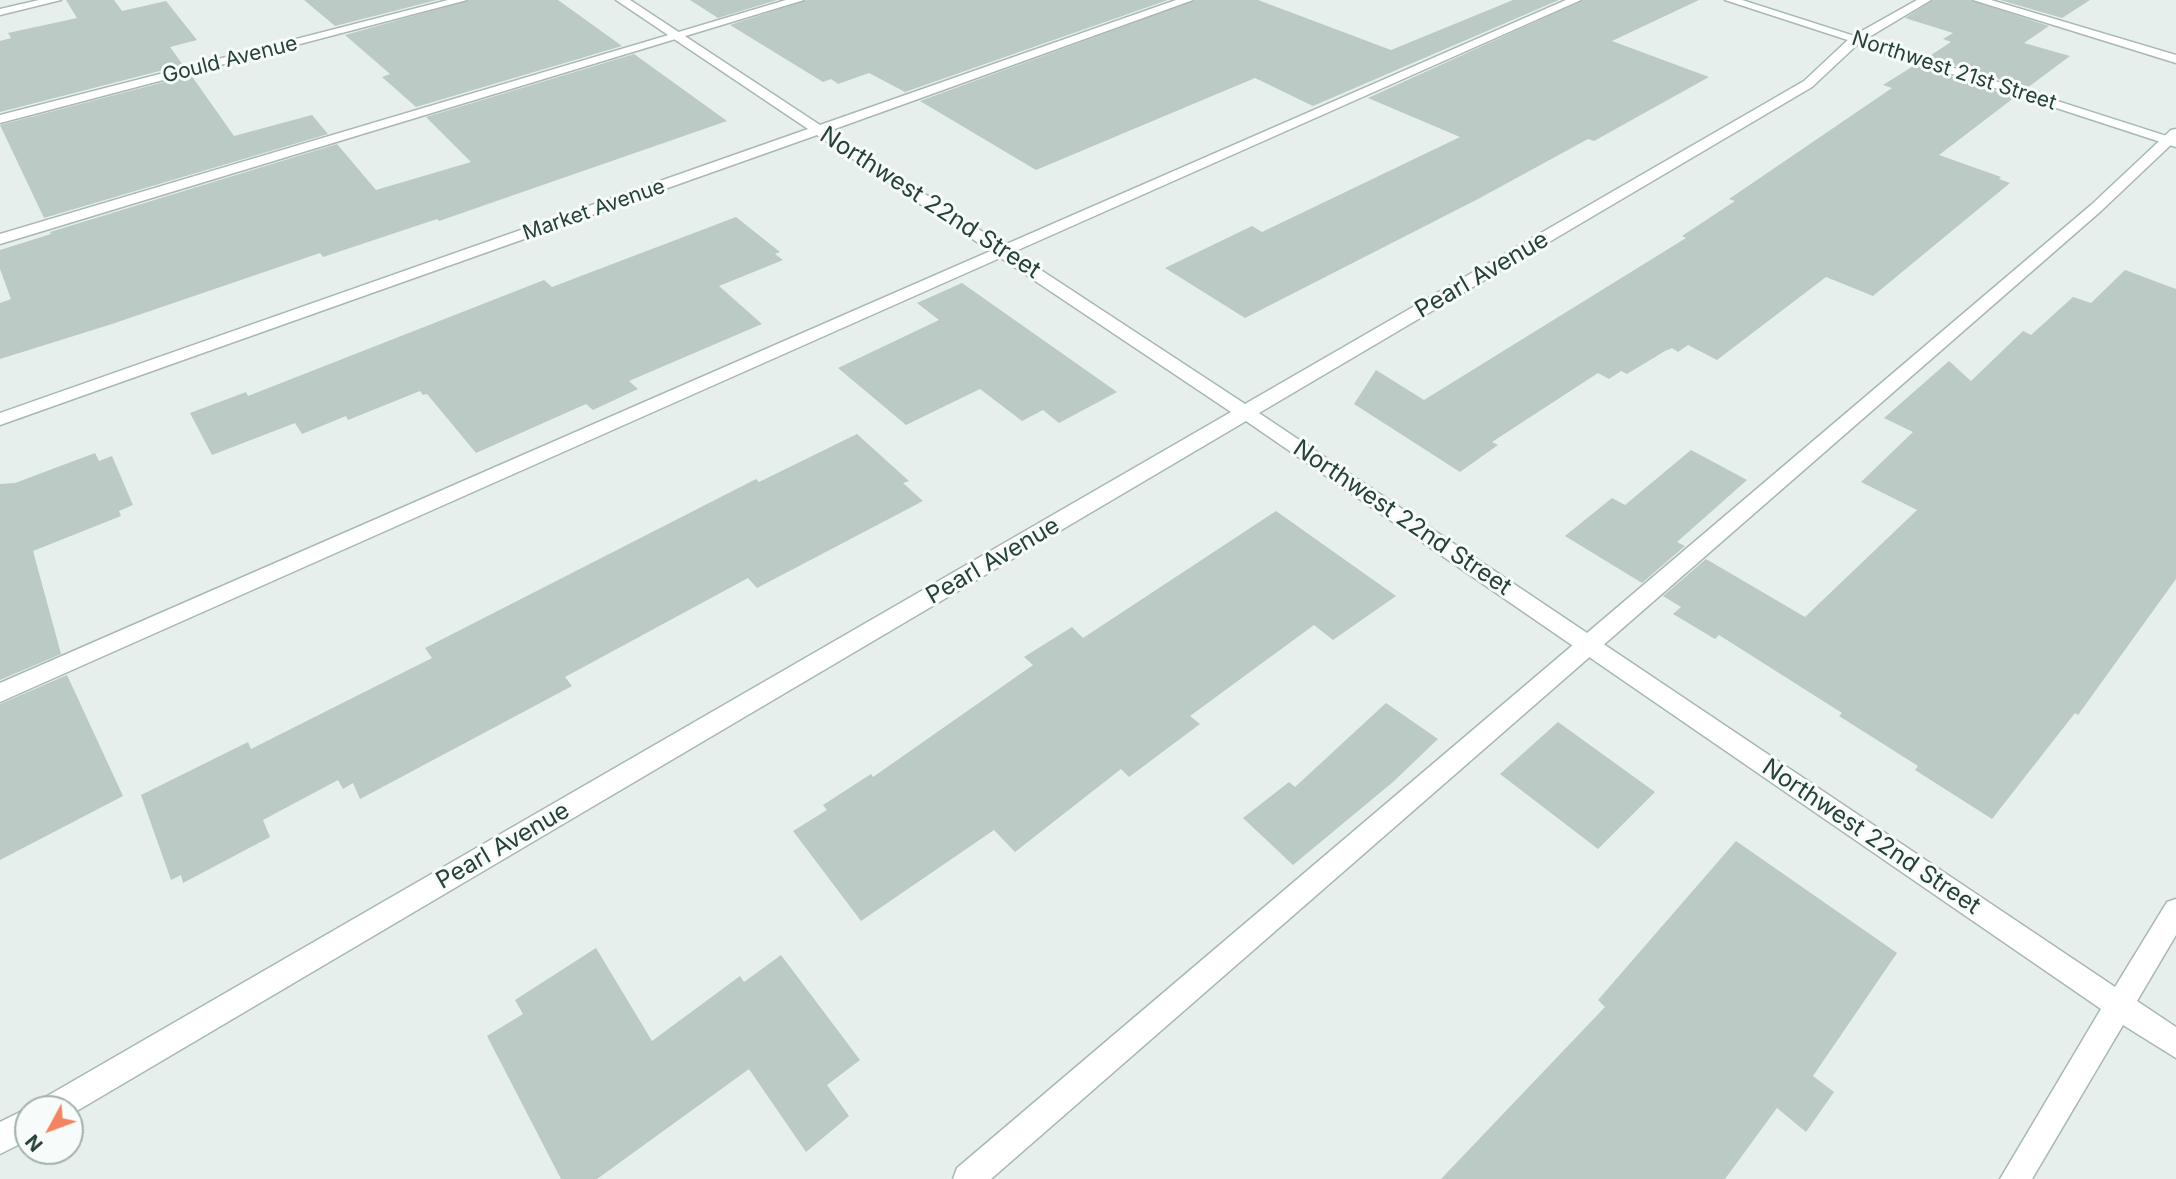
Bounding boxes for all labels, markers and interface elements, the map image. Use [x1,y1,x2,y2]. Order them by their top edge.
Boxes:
street label: Northwest 21st Street [1849,26,2059,116]
street label: Gould Avenue [160,31,300,89]
street label: Northwest 22nd Street [814,121,1046,285]
street label: Market Avenue [520,174,668,246]
street label: Pearl Avenue [1410,225,1554,325]
street label: Northwest 22nd Street [1287,434,1517,602]
street label: Pearl Avenue [921,511,1065,611]
street label: Northwest 22nd Street [1756,753,1986,921]
street label: Pearl Avenue [431,796,575,896]
north arrow [14,1095,84,1165]
text: N [21,1130,48,1156]

